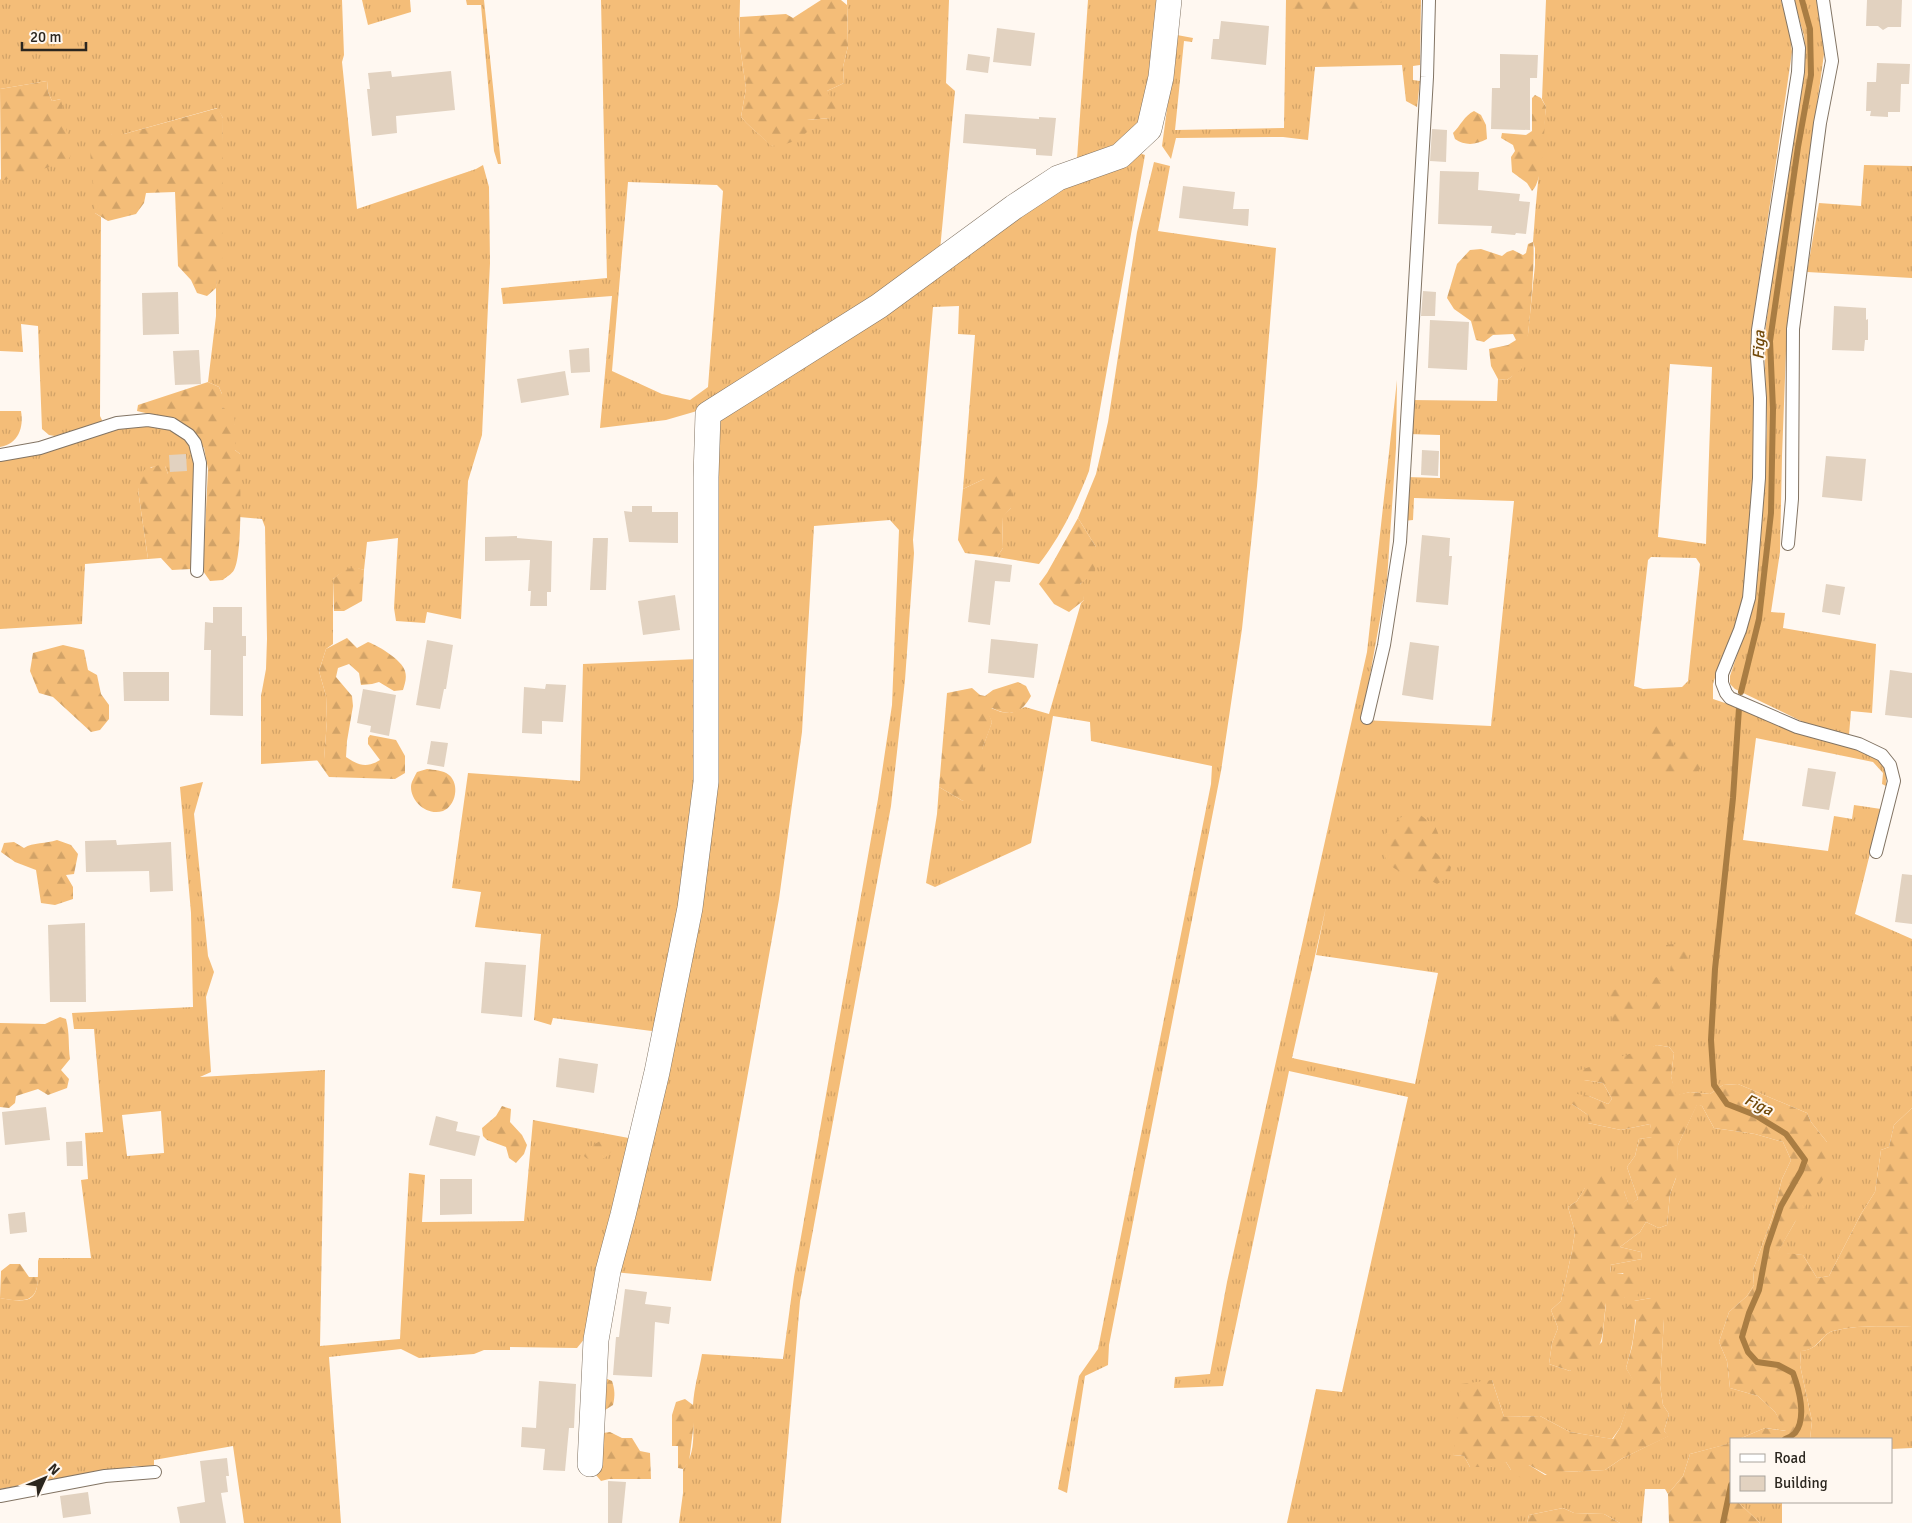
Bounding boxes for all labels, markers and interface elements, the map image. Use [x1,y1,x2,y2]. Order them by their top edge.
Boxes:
scale bar [22,20,86,52]
text: 20 m [30,28,61,46]
water label: Figa [1748,329,1770,360]
water label: Figa [1741,1089,1777,1121]
legend [1730,1438,1892,1503]
text: Road [1774,1449,1806,1467]
north arrow [20,1453,70,1503]
text: N [44,1460,63,1479]
text: Building [1774,1474,1828,1492]

